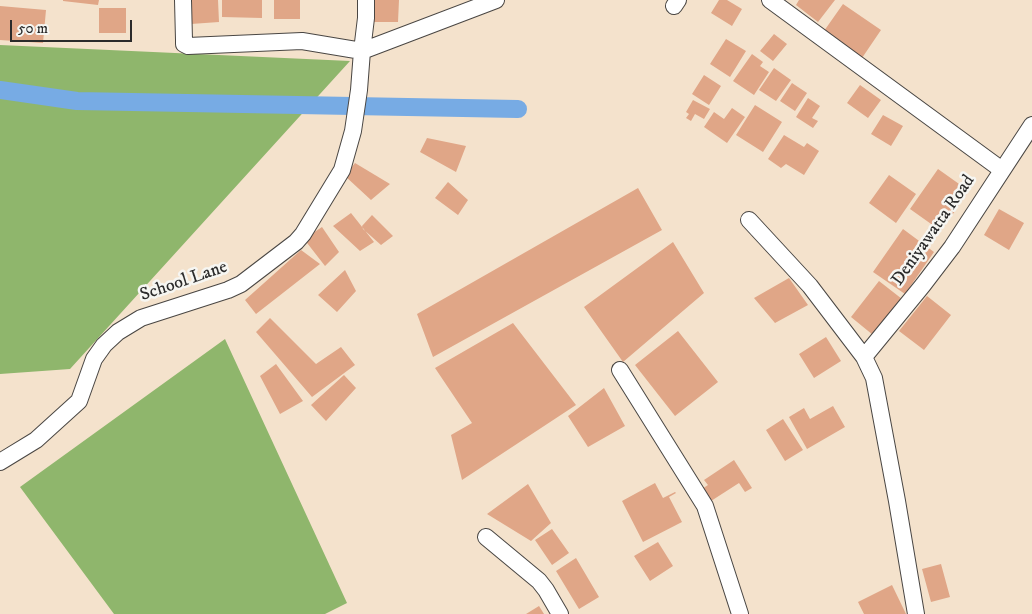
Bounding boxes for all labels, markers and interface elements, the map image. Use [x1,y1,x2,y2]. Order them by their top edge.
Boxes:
scale bar [12,10,135,42]
text: 50 m [18,19,48,38]
street label: Deniyawatta Road [888,171,980,291]
street label: School Lane [138,257,230,307]

